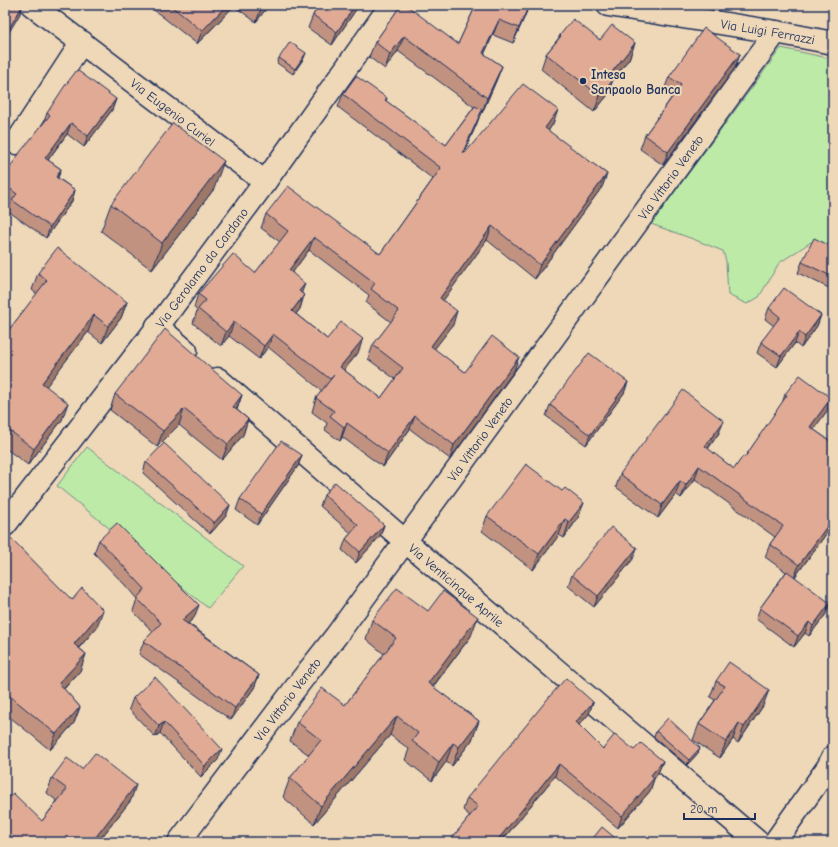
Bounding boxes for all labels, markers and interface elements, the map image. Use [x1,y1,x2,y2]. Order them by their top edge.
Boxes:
street label: Via Luigi Ferrazzi [720,16,816,47]
place label: Intesa Sanpaolo Banca [591,67,681,97]
street label: Via Eugenio Curiel [128,75,218,149]
marker: Intesa Sanpaolo Banca [578,76,588,86]
street label: Via Vittorio Veneto [635,132,706,222]
street label: Via Gerolamo da Cardano [152,205,251,330]
street label: Via Vittorio Veneto [444,394,515,484]
street label: Via Venticinque Aprile [406,540,507,630]
street label: Via Vittorio Veneto [251,655,324,744]
scale bar [684,795,755,821]
text: 20 m [690,802,718,816]

